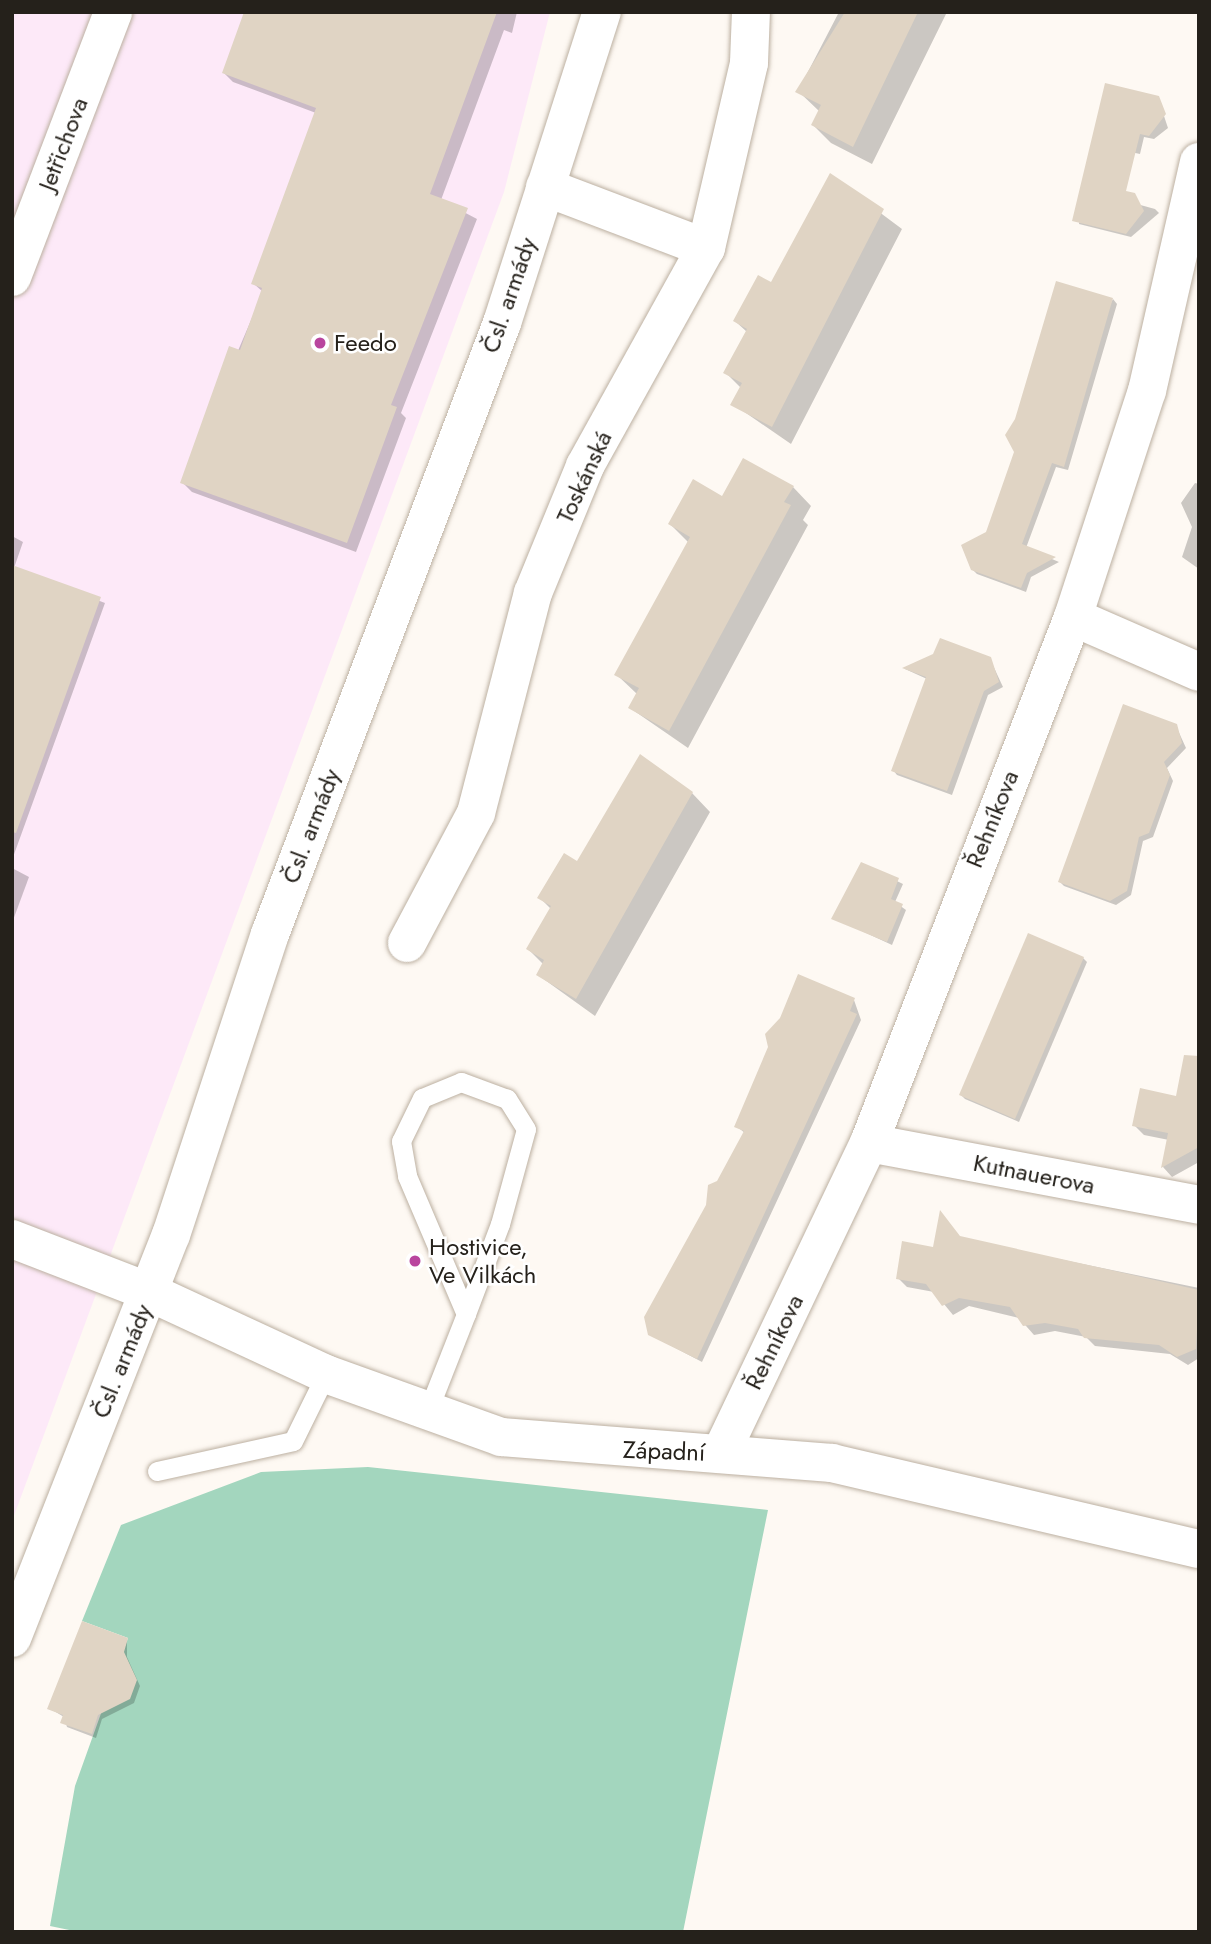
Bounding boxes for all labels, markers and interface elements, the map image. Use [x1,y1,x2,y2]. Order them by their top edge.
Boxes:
street label: Jetřichova [32,93,94,195]
street label: Čsl. armády [476,233,542,357]
place label: Feedo [334,329,397,357]
marker: Feedo [312,335,328,351]
street label: Toskánská [550,426,618,528]
street label: Čsl. armády [276,765,346,887]
street label: Řehníkova [959,766,1025,872]
street label: Kutnauerova [971,1148,1097,1200]
place label: Hostivice, Ve Vilkách [429,1233,536,1289]
marker: Hostivice, Ve Vilkách [407,1253,423,1269]
street label: Řehníkova [739,1290,809,1394]
street label: Čsl. armády [86,1300,158,1422]
street label: Západní [622,1435,706,1467]

